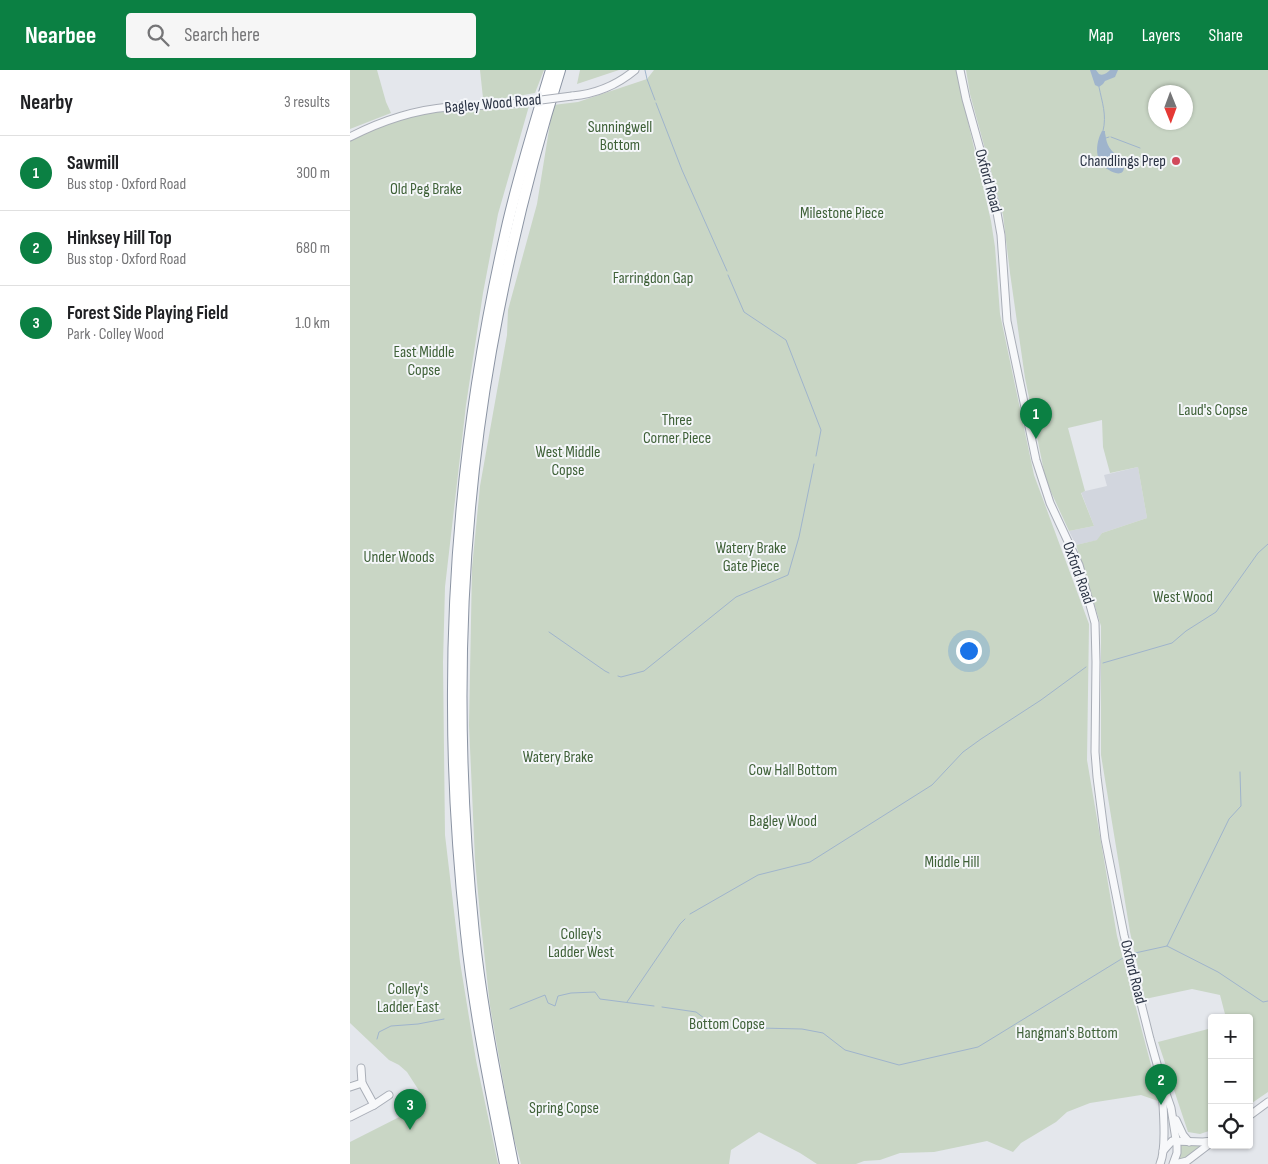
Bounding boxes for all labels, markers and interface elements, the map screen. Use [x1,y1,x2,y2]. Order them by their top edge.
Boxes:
search box [126,13,476,58]
text: Nearbee [25,21,96,50]
icon: search [144,21,172,49]
text: Search here [184,24,260,47]
text: Map [1089,25,1114,46]
text: Layers [1142,25,1181,46]
text: Share [1209,25,1243,46]
north arrow [1148,85,1193,130]
text: Nearby [20,90,73,115]
street label: Bagley Wood Road [444,90,542,118]
text: 3 results [284,93,330,112]
park label: Sunningwell Bottom [588,118,652,155]
street label: Oxford Road [970,147,1006,215]
text: Sawmill [67,152,119,175]
place label: Chandlings Prep [1080,152,1166,171]
marker: Chandlings Prep [1170,155,1182,167]
text: 1 [33,164,39,183]
text: 300 m [296,164,330,183]
text: Bus stop · Oxford Road [67,175,186,194]
park label: Old Peg Brake [390,180,462,199]
park label: Milestone Piece [800,204,884,223]
text: Hinksey Hill Top [67,227,172,250]
text: 2 [32,239,40,258]
text: 680 m [296,239,330,258]
text: Bus stop · Oxford Road [67,250,186,269]
park label: Farringdon Gap [613,269,693,288]
text: Forest Side Playing Field [67,302,228,325]
text: 3 [32,314,40,333]
text: 1.0 km [295,314,330,333]
text: Park · Colley Wood [67,325,164,344]
park label: East Middle Copse [394,343,454,380]
pin: 1 [1020,398,1052,439]
park label: Laud's Copse [1178,401,1248,420]
park label: Three Corner Piece [643,411,711,448]
park label: West Middle Copse [536,443,600,480]
park label: Watery Brake Gate Piece [716,539,786,576]
street label: Oxford Road [1058,539,1098,607]
park label: Under Woods [364,548,435,567]
park label: West Wood [1153,588,1213,607]
your location [956,638,982,664]
park label: Watery Brake [523,748,593,767]
park label: Cow Hall Bottom [749,761,837,780]
park label: Bagley Wood [749,812,817,831]
park label: Middle Hill [925,853,979,872]
park label: Colley's Ladder West [548,925,614,962]
street label: Oxford Road [1116,938,1150,1006]
park label: Colley's Ladder East [377,980,439,1017]
map controls [1208,1014,1253,1149]
button: + [1208,1014,1253,1059]
park label: Bottom Copse [689,1015,765,1034]
park label: Hangman's Bottom [1016,1024,1118,1043]
button: − [1208,1059,1253,1104]
pin: 2 [1145,1064,1177,1105]
pin: 3 [394,1089,426,1130]
park label: Spring Copse [529,1099,599,1118]
button: locate [1208,1104,1253,1149]

